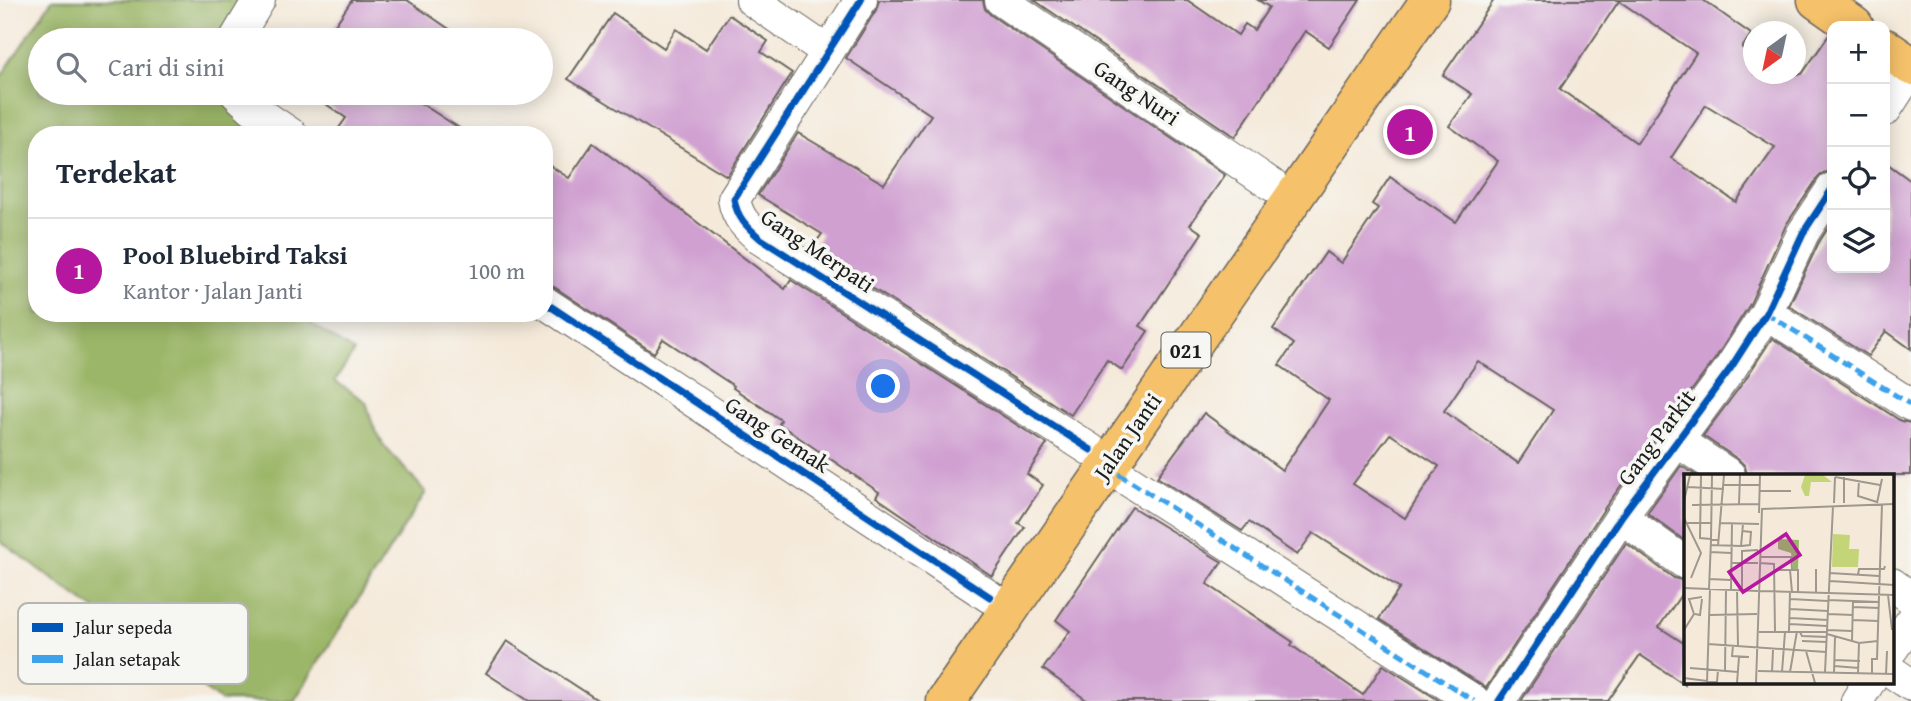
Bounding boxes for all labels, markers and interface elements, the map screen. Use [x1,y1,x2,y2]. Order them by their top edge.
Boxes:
north arrow [1743,21,1806,84]
map controls [1827,21,1890,273]
button: + [1827,21,1890,84]
search box [28,28,553,105]
text: Cari di sini [108,47,225,86]
icon: search [52,48,90,86]
street label: Gang Nuri [1087,51,1187,133]
button: − [1827,84,1890,147]
pin: 1 [1387,106,1433,158]
button: locate [1827,147,1890,210]
text: Terdekat [56,150,176,194]
street label: Gang Merpati [755,200,881,300]
button: layers [1827,210,1890,273]
text: Pool Bluebird Taksi [123,235,348,274]
text: 1 [73,254,85,287]
text: 100 m [468,254,525,287]
text: Kantor · Jalan Janti [123,274,303,307]
road number: 021 [1162,332,1210,368]
your location [866,369,900,403]
street label: Gang Parkit [1609,382,1703,492]
street label: Jalan Janti [1083,386,1169,488]
street label: Gang Gemak [719,388,837,481]
inset map [1684,474,1894,684]
legend [18,603,248,684]
text: Jalur sepeda [73,613,172,641]
text: Jalan setapak [73,645,181,673]

